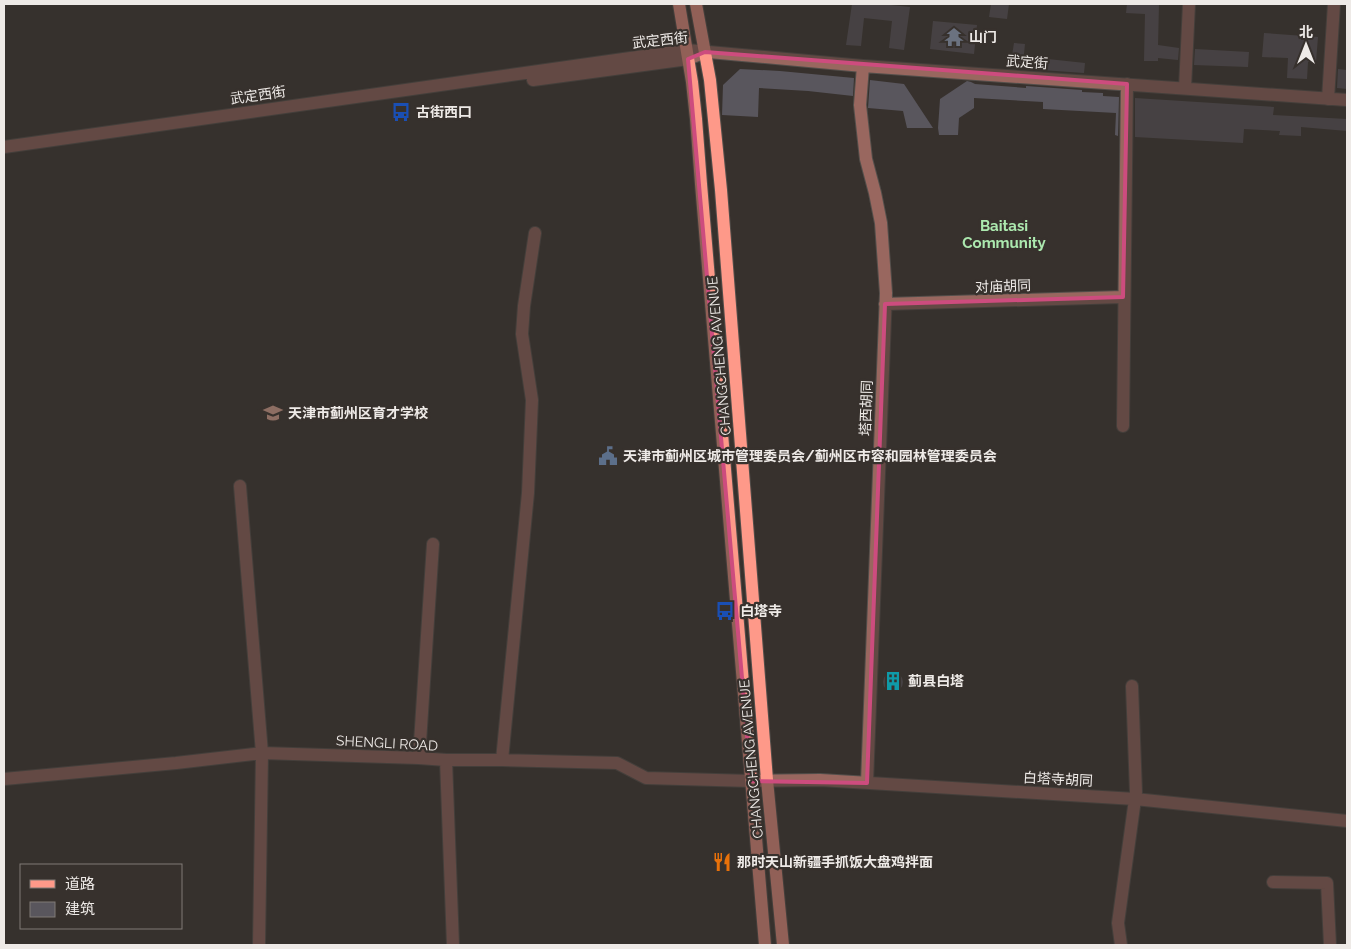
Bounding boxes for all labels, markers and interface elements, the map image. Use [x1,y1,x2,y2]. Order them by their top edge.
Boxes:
north arrow [1281,20,1331,70]
text: 北 [1299,24,1313,40]
temple icon: 山门 [943,26,965,48]
street label: 武定西街 [631,29,689,51]
place label: 山门 [969,29,997,45]
street label: 武定街 [1005,53,1049,71]
street label: 武定西街 [229,83,287,107]
bus stop icon: 古街西口 [390,101,412,123]
place label: 古街西口 [416,104,472,120]
district label: Baitasi Community [962,217,1046,252]
street label: CHANGCHENG AVENUE [704,276,734,436]
street label: 对庙胡同 [975,277,1031,295]
street label: 塔西胡同 [857,380,875,436]
school or university icon: 天津市蓟州区育才学校 [262,402,284,424]
place label: 天津市蓟州区育才学校 [288,405,428,421]
public building icon: 天津市蓟州区城市管理委员会/蓟州区市容和园林管理委员会 [597,445,619,467]
place label: 天津市蓟州区城市管理委员会/蓟州区市容和园林管理委员会 [623,448,997,464]
bus stop icon: 白塔寺 [714,600,736,622]
place label: 白塔寺 [740,603,782,619]
building icon: 蓟县白塔 [882,670,904,692]
place label: 蓟县白塔 [908,673,964,689]
street label: CHANGCHENG AVENUE [736,679,766,839]
street label: SHENGLI ROAD [336,732,438,754]
street label: 白塔寺胡同 [1023,769,1093,789]
restaurant icon: 那时天山新疆手抓饭大盘鸡拌面 [711,851,733,873]
place label: 那时天山新疆手抓饭大盘鸡拌面 [737,854,933,870]
legend [20,864,182,929]
text: 道路 [65,875,95,893]
text: 建筑 [65,900,95,918]

